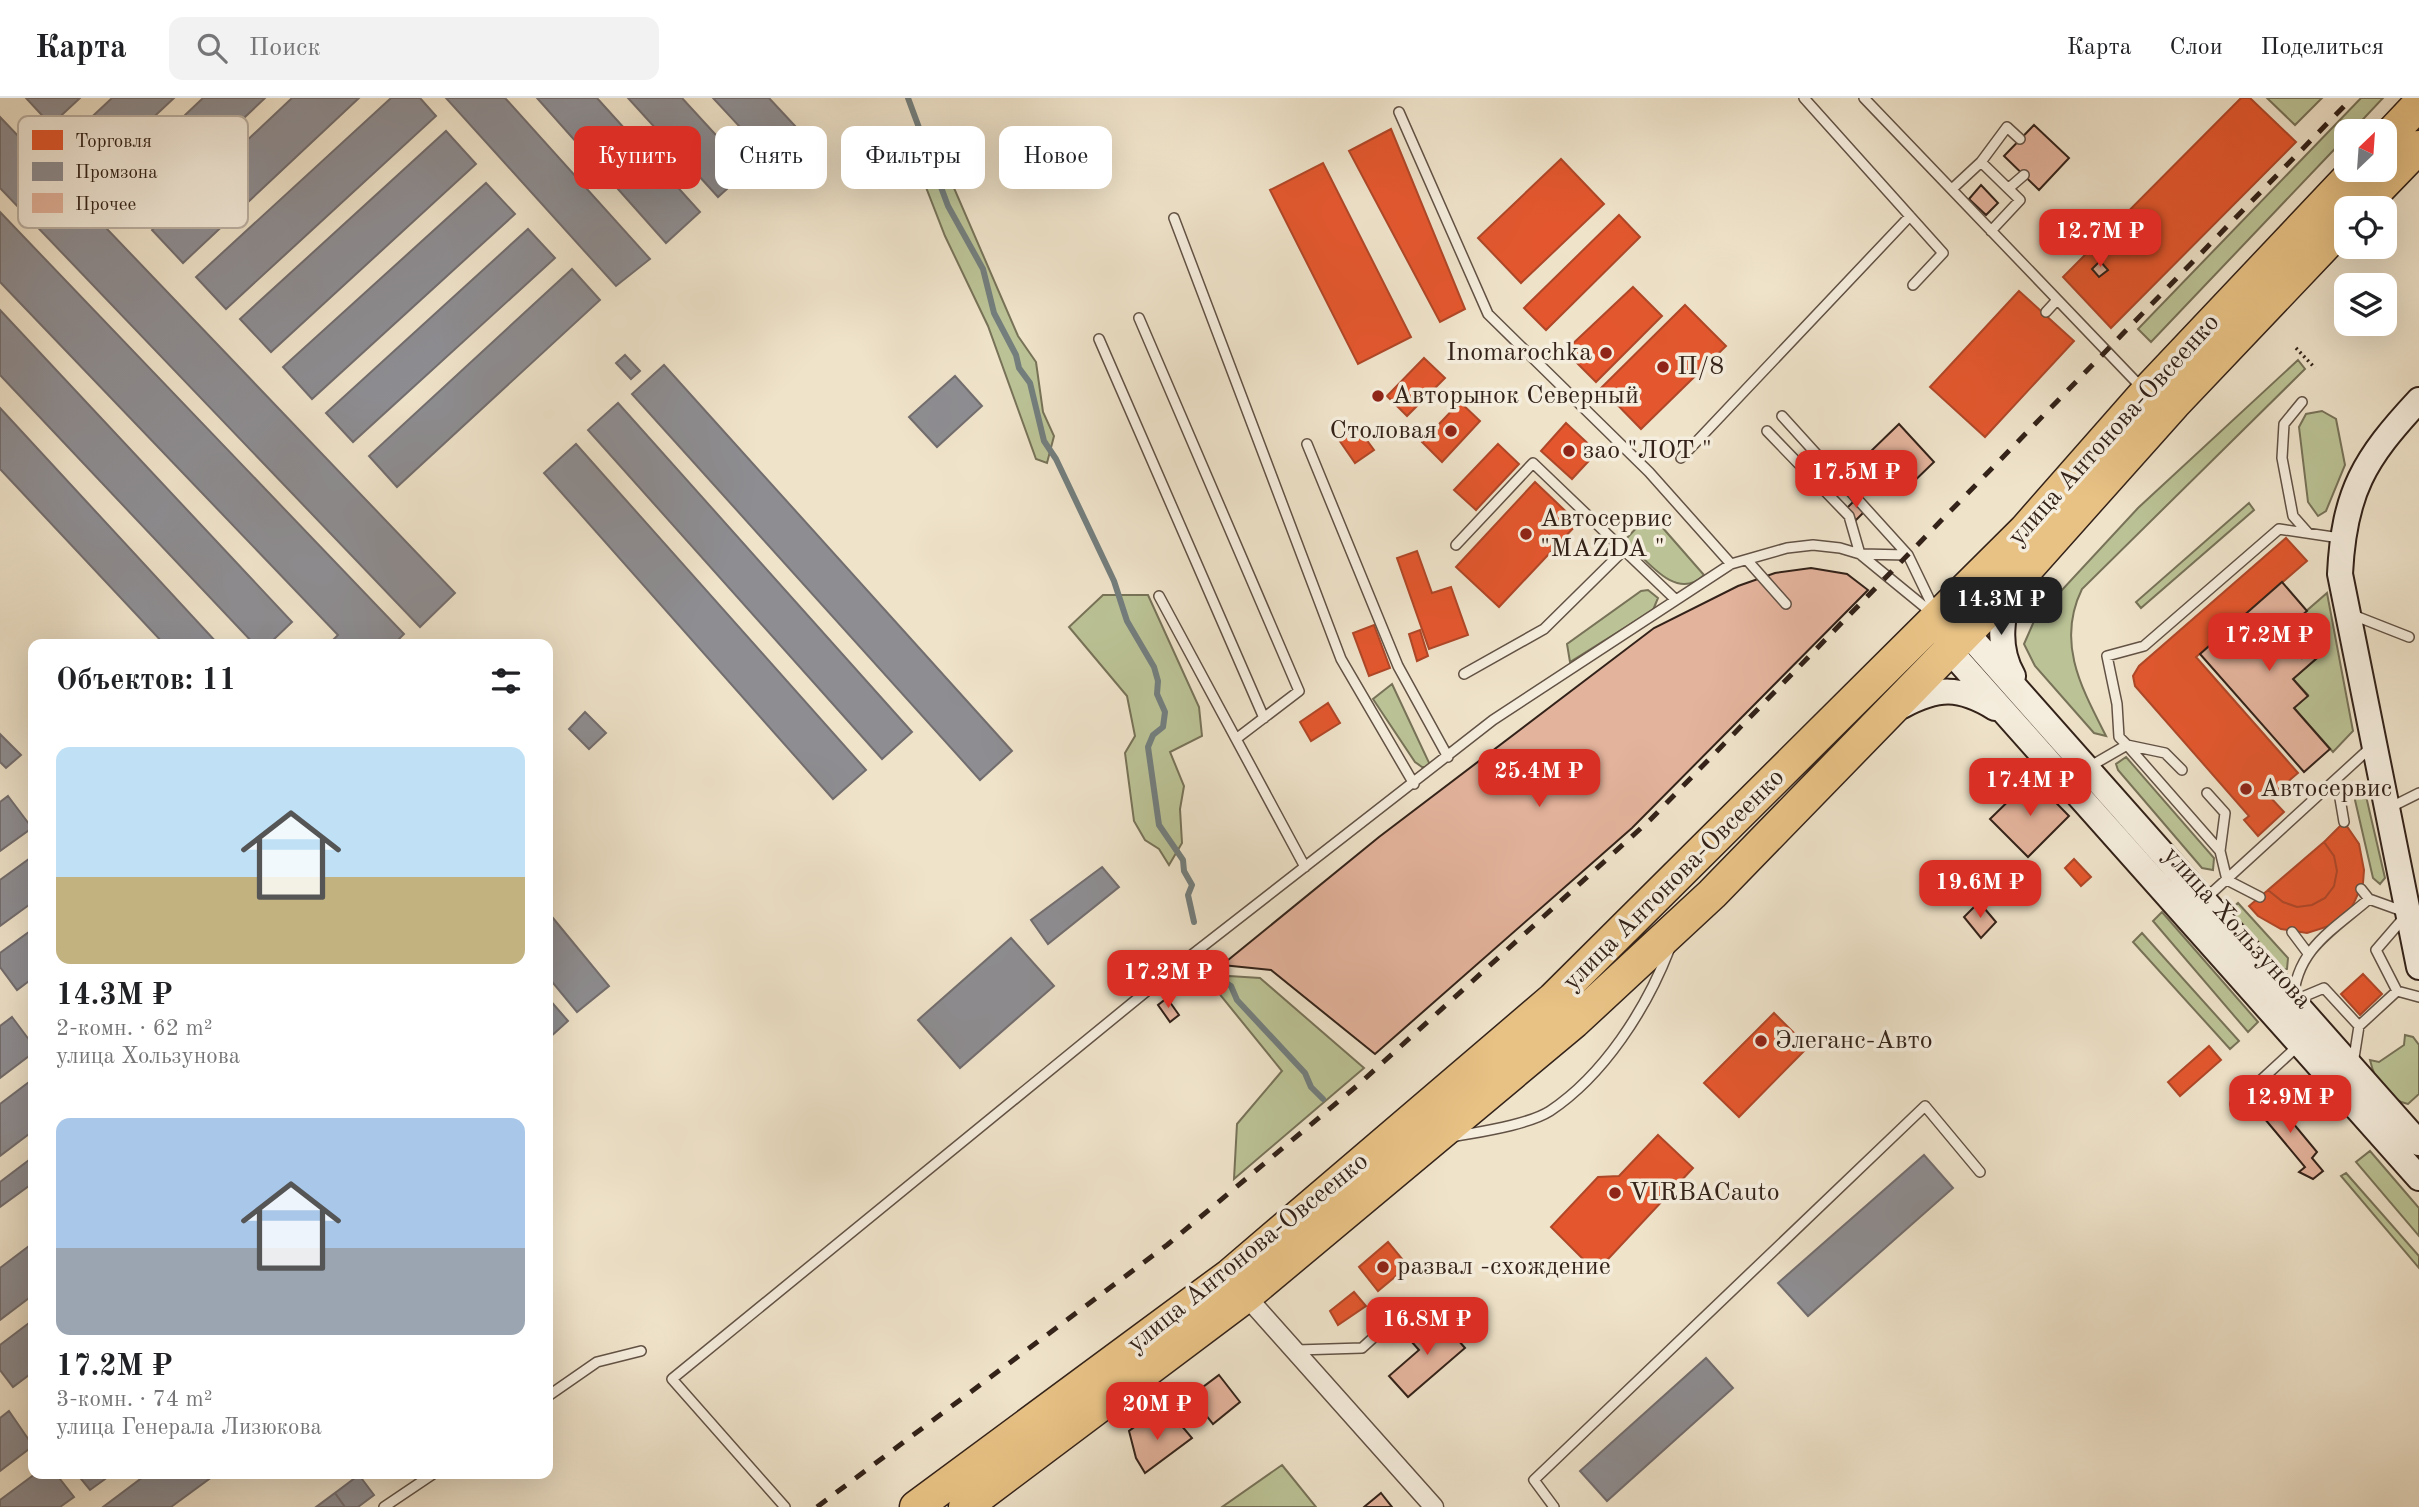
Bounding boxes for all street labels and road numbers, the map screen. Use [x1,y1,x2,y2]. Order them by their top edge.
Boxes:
street label: улица Антонова-Овсеенко [2004,309,2224,551]
street label: улица Антонова-Овсеенко [1558,764,1790,996]
street label: улица Хользунова [2158,842,2316,1014]
street label: улица Антонова-Овсеенко [1123,1148,1373,1358]

